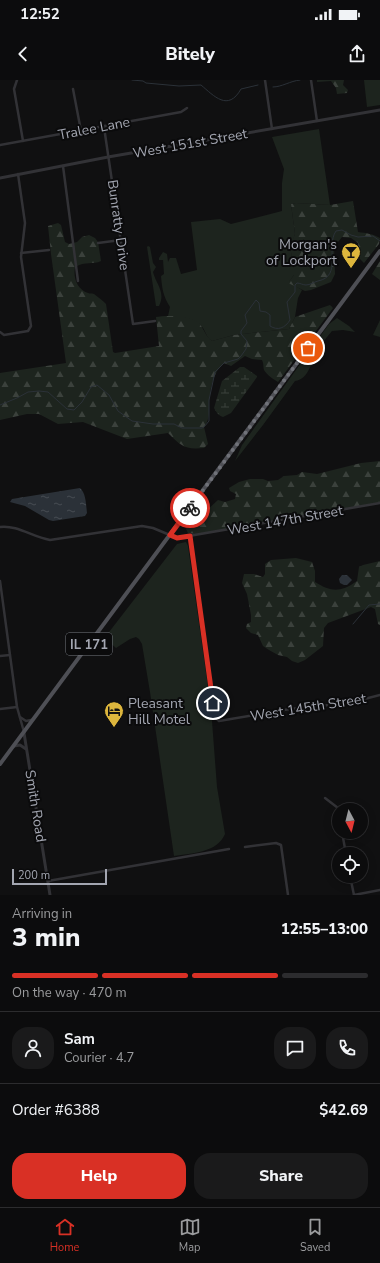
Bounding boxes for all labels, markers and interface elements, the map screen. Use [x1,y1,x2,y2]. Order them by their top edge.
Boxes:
text: 12:52 [20,4,60,24]
text: Bitely [165,42,215,66]
icon: back [12,43,34,65]
icon: share [346,43,368,65]
street label: Tralee Lane [57,112,132,145]
street label: West 151st Street [131,124,249,163]
street label: Bunratty Drive [103,179,134,272]
place label: Morgan's of Lockport [266,235,337,270]
bar icon: Morgan's of Lockport [340,241,362,269]
pin [291,331,325,365]
icon: bag [297,337,319,359]
courier [170,488,210,528]
icon: bike [179,497,201,519]
street label: West 147th Street [226,501,344,540]
road number: IL 171 [66,633,112,655]
pin [196,686,230,720]
street label: West 145th Street [249,689,367,726]
icon: home [202,692,224,714]
place label: Pleasant Hill Motel [128,694,191,729]
hotel icon: Pleasant Hill Motel [103,700,125,728]
street label: Smith Road [20,769,51,844]
north arrow [332,803,368,839]
map controls [332,803,368,883]
button: locate [332,847,368,883]
scale bar [12,867,107,886]
text: 200 m [18,868,50,883]
text: Arriving in [12,905,72,923]
text: 12:55–13:00 [281,919,368,939]
text: 3 min [12,920,80,955]
text: On the way · 470 m [12,984,127,1002]
button: person [12,1027,54,1069]
button: chat [274,1027,316,1069]
button: phone [326,1027,368,1069]
text: Sam [64,1029,95,1049]
text: Courier · 4.7 [64,1049,134,1067]
text: Order #6388 [12,1100,100,1120]
text: $42.69 [319,1100,368,1120]
button: Help [12,1153,186,1199]
button: Share [194,1153,368,1199]
tab: Home [50,1216,79,1255]
tab: Map [179,1216,201,1255]
tab: Saved [300,1216,330,1255]

